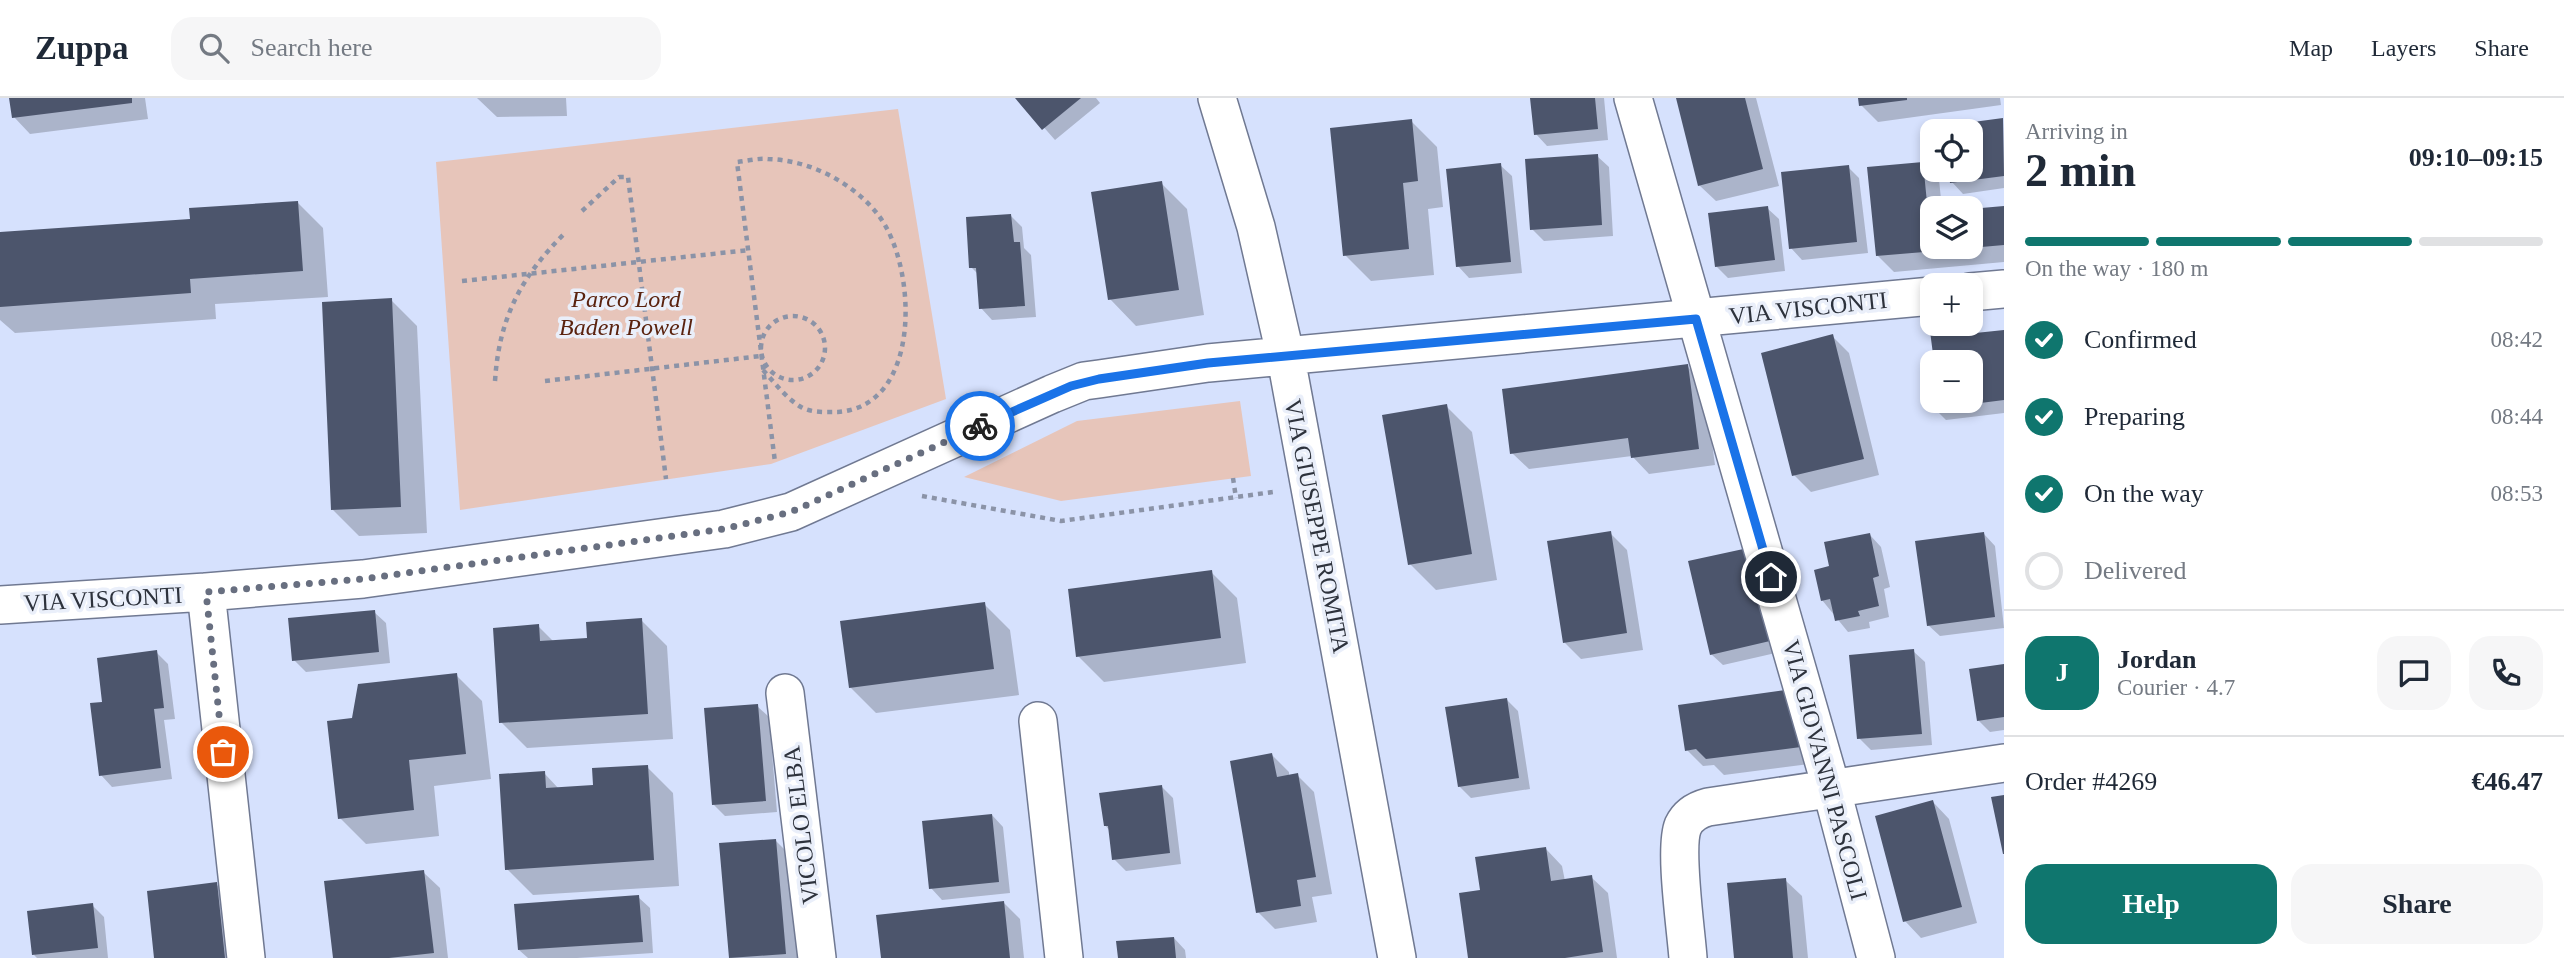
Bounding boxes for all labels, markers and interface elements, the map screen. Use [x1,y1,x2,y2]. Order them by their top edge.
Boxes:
search box [171,17,661,80]
icon: search [195,29,233,67]
text: Zuppa [35,30,129,66]
text: Search here [251,33,373,62]
text: Map [2289,35,2333,61]
text: Layers [2371,35,2436,61]
text: Share [2474,35,2529,61]
map controls [1920,119,1983,413]
button: locate [1920,119,1983,182]
text: Arriving in [2025,119,2128,144]
text: 09:10–09:15 [2409,143,2543,172]
text: 2 min [2025,145,2136,196]
button: layers [1920,196,1983,259]
text: On the way · 180 m [2025,256,2208,281]
button: + [1920,273,1983,336]
park label: Parco Lord Baden Powell [559,286,693,340]
street label: VIA VISCONTI [1728,287,1888,329]
icon: check [2025,321,2063,359]
text: Confirmed [2084,325,2197,354]
text: 08:42 [2491,327,2543,352]
button: − [1920,350,1983,413]
courier [945,391,1015,461]
street label: VIA GIUSEPPE ROMITA [1280,397,1355,656]
icon: check [2025,398,2063,436]
text: Preparing [2084,402,2185,431]
text: 08:44 [2491,404,2543,429]
icon: bike [961,407,999,445]
icon: check [2025,475,2063,513]
text: On the way [2084,479,2204,508]
text: 08:53 [2491,481,2543,506]
pin [1741,547,1801,607]
text: Delivered [2084,556,2187,585]
icon: home [1752,558,1790,596]
street label: VIA VISCONTI [23,582,183,616]
button: chat [2377,636,2451,710]
button: phone [2469,636,2543,710]
street label: VIA GIOVANNI PASCOLI [1778,637,1872,903]
text: Jordan [2117,645,2196,674]
text: J [2056,658,2069,687]
text: Courier · 4.7 [2117,675,2235,700]
pin [193,722,253,782]
icon: bag [204,733,242,771]
street label: VICOLO ELBA [778,744,824,906]
text: Order #4269 [2025,767,2157,796]
text: €46.47 [2472,767,2543,796]
button: Help [2025,864,2277,944]
button: Share [2291,864,2543,944]

